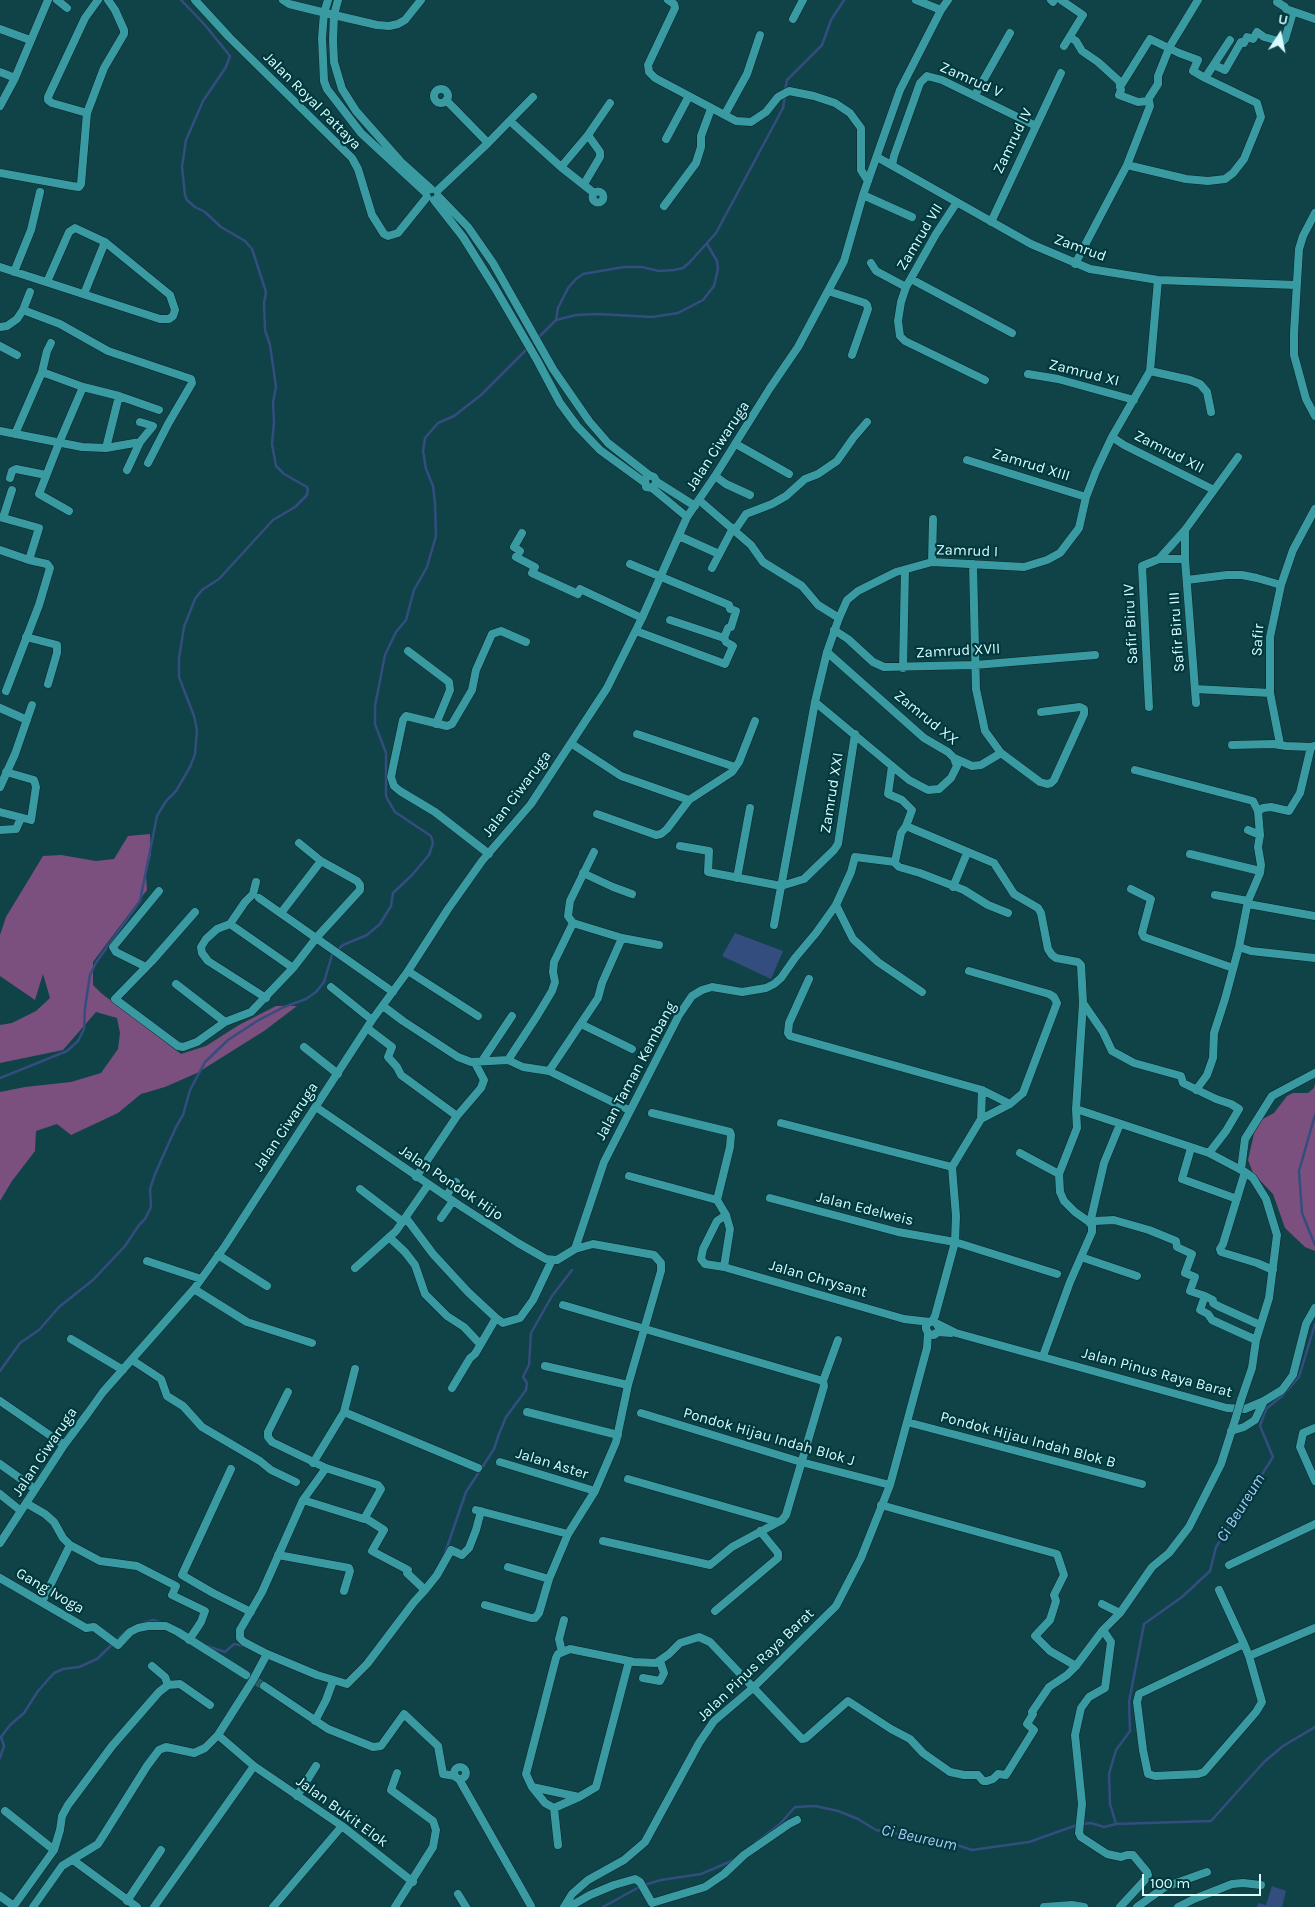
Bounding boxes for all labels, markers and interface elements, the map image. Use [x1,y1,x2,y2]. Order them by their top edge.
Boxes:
north arrow [1255,10,1305,60]
text: U [1277,11,1289,29]
street label: Jalan Royal Pattaya [259,48,365,154]
street label: Zamrud V [937,58,1005,102]
street label: Zamrud IV [989,105,1037,177]
street label: Zamrud VII [893,200,947,274]
street label: Zamrud [1051,230,1109,266]
street label: Zamrud XI [1047,356,1121,390]
street label: Jalan Ciwaruga [682,398,754,494]
street label: Zamrud XII [1131,427,1207,477]
street label: Zamrud XIII [990,445,1072,485]
street label: Zamrud I [936,541,998,561]
street label: Safir Biru IV [1120,583,1142,665]
street label: Safir Biru III [1165,591,1189,673]
street label: Safir [1248,623,1268,657]
street label: Zamrud XVII [915,640,1001,662]
street label: Zamrud XX [890,687,962,749]
street label: Jalan Ciwaruga [479,747,555,841]
street label: Zamrud XXI [817,751,847,835]
street label: Jalan Taman Kembang [592,999,680,1143]
street label: Jalan Ciwaruga [250,1079,322,1175]
street label: Jalan Pondok Hijo [396,1142,506,1224]
street label: Jalan Edelweis [815,1188,915,1230]
street label: Jalan Chrysant [767,1256,869,1302]
street label: Jalan Pinus Raya Barat [1080,1344,1234,1402]
street label: Jalan Ciwaruga [9,1404,81,1500]
street label: Pondok Hijau Indah Blok J [681,1404,857,1470]
street label: Pondok Hijau Indah Blok B [938,1408,1118,1472]
street label: Jalan Aster [514,1444,590,1484]
water label: Ci Beureum [1213,1470,1269,1546]
street label: Gang Ivoga [13,1564,87,1618]
street label: Jalan Pinus Raya Barat [694,1605,818,1725]
street label: Jalan Bukit Elok [293,1773,391,1851]
water label: Ci Beureum [879,1821,959,1855]
scale bar [1145,1864,1264,1896]
text: 100 m [1150,1874,1190,1892]

